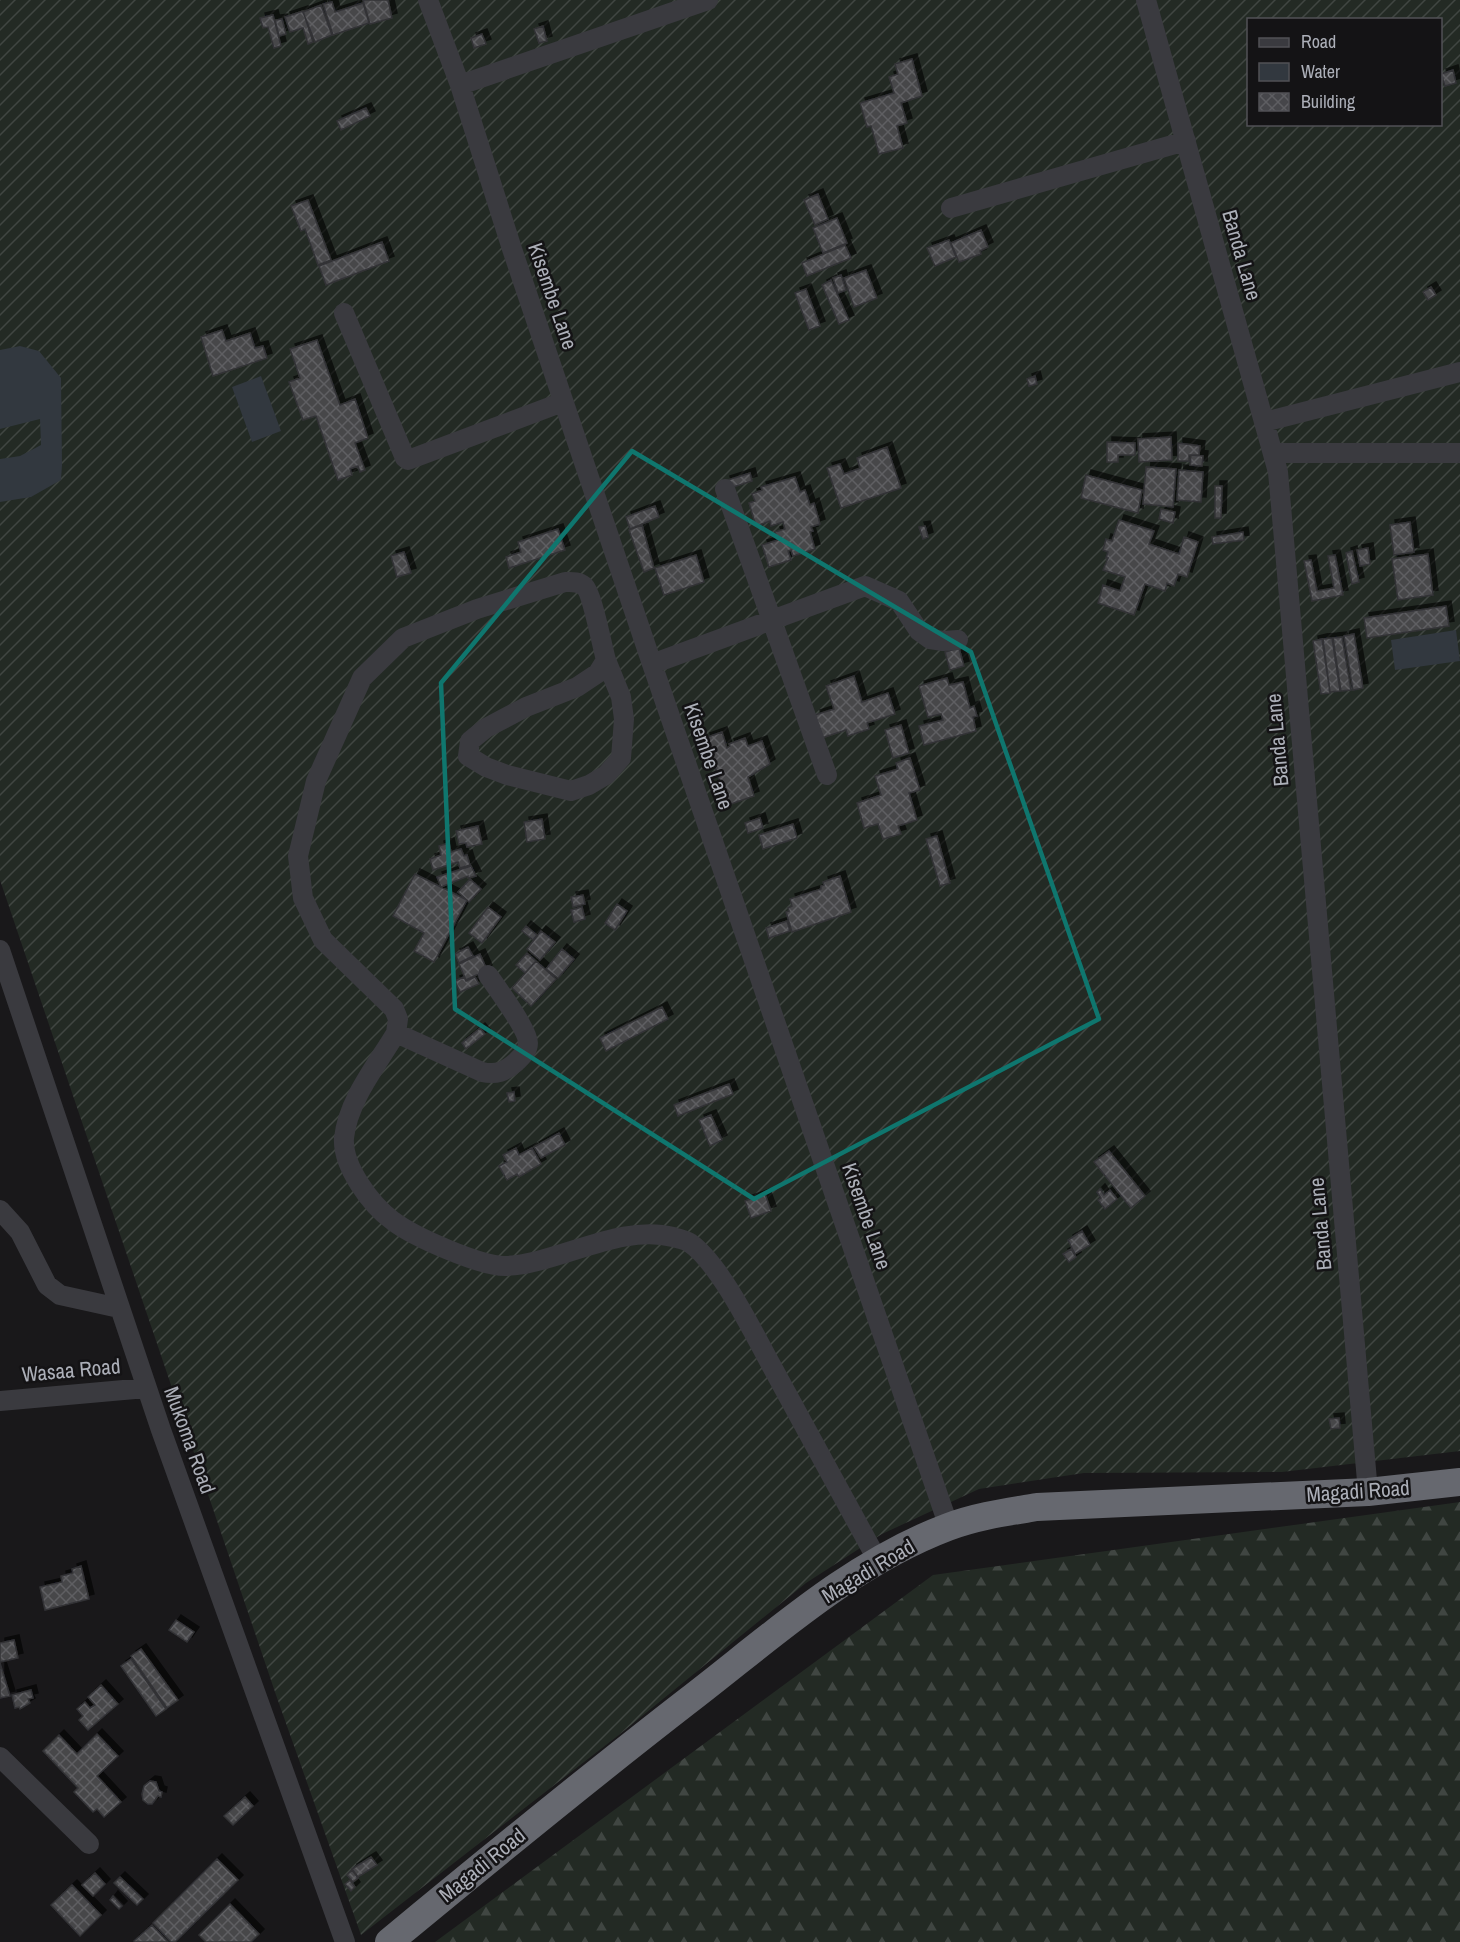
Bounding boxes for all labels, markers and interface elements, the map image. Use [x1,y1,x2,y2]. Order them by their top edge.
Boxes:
legend [1247,18,1442,126]
text: Road [1301,29,1336,54]
text: Water [1301,59,1340,84]
text: Building [1301,89,1356,114]
street label: Banda Lane [1215,206,1269,304]
street label: Kisembe Lane [521,239,585,353]
street label: Banda Lane [1259,692,1295,788]
street label: Kisembe Lane [677,699,741,813]
street label: Kisembe Lane [835,1159,899,1273]
street label: Banda Lane [1302,1176,1338,1272]
street label: Wasaa Road [20,1351,122,1389]
street label: Mukoma Road [157,1382,223,1498]
street label: Magadi Road [1305,1473,1411,1509]
street label: Magadi Road [816,1532,920,1610]
street label: Magadi Road [433,1821,531,1909]

